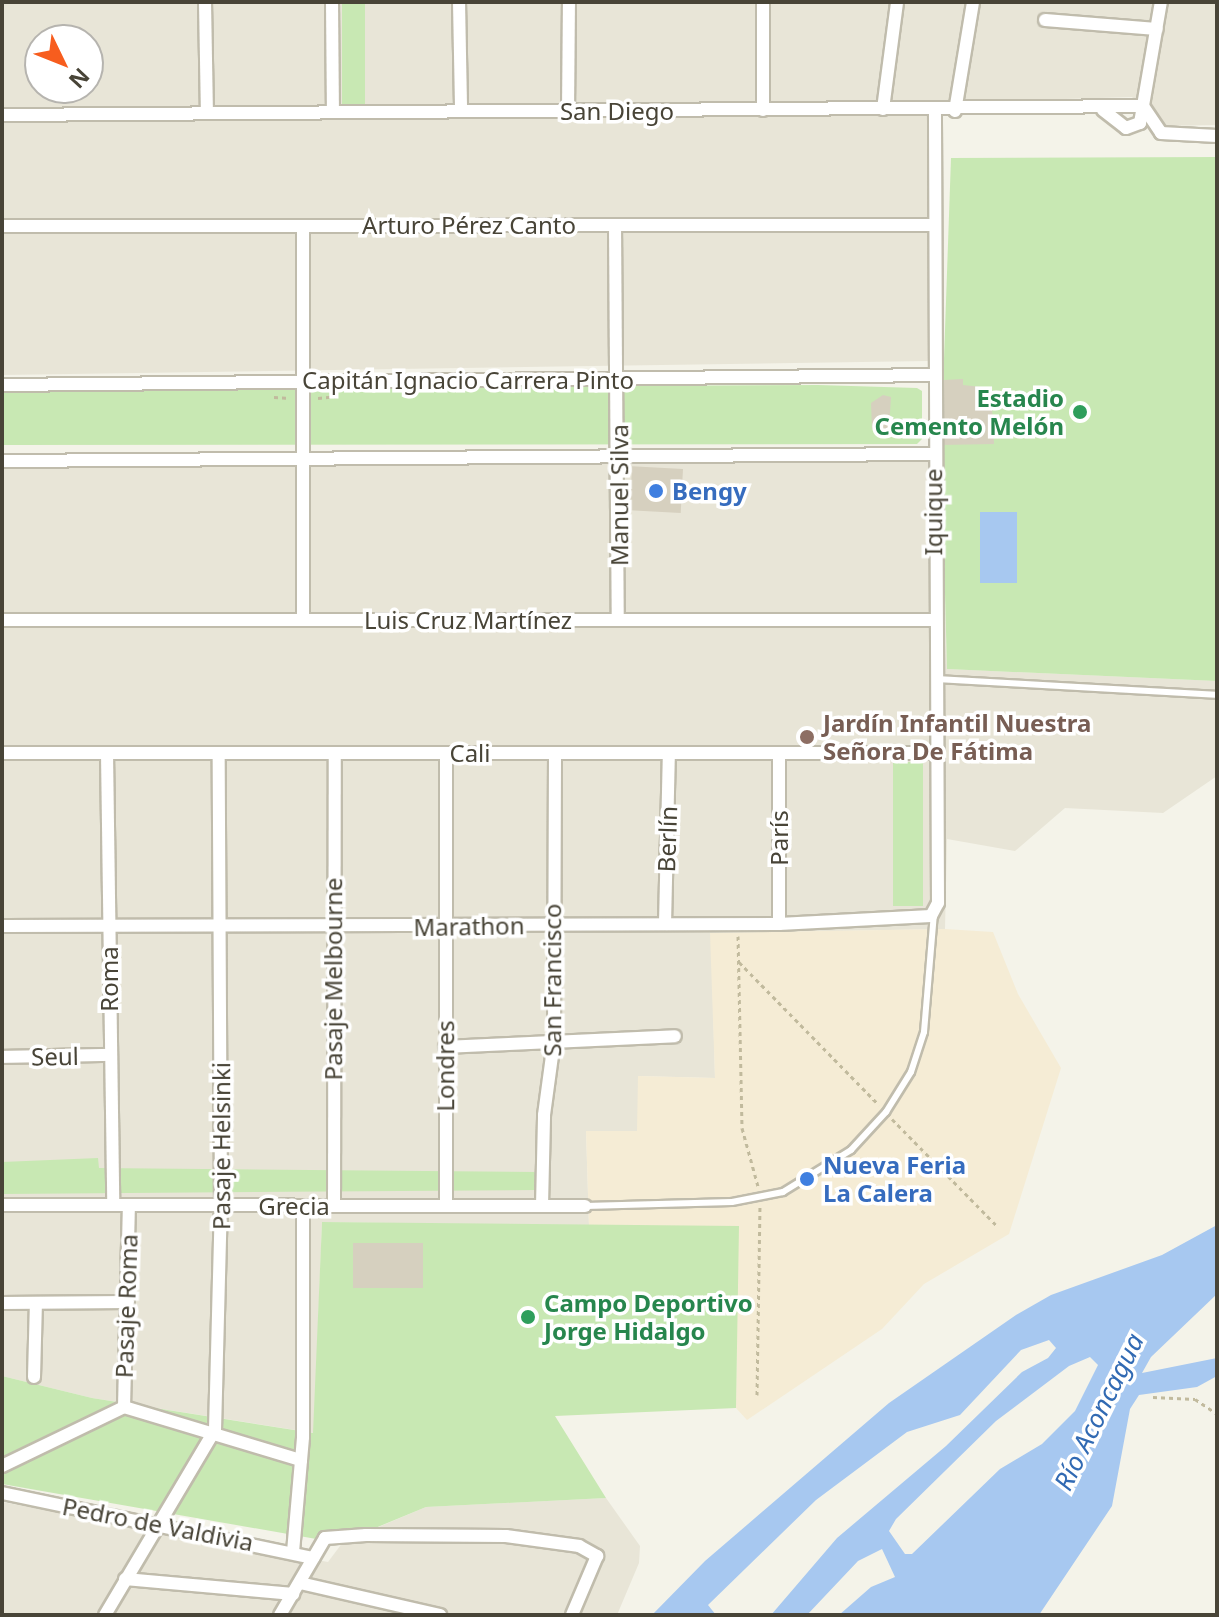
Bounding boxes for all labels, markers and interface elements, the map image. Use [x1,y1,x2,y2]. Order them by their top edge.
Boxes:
north arrow [24,24,104,104]
text: N [63,62,97,96]
street label: San Diego [560,97,674,125]
street label: Arturo Pérez Canto [362,211,576,239]
street label: Capitán Ignacio Carrera Pinto [302,366,634,394]
place label: Estadio Cemento Melón [875,384,1064,440]
marker: Estadio Cemento Melón [1071,403,1089,421]
street label: Manuel Silva [605,424,633,566]
street label: Iquique [919,468,947,556]
place label: Bengy [672,477,747,505]
marker: Bengy [647,482,665,500]
street label: Luis Cruz Martínez [364,606,572,634]
place label: Jardín Infantil Nuestra Señora De Fátima [823,709,1091,765]
marker: Jardín Infantil Nuestra Señora De Fátima [798,728,816,746]
street label: Cali [449,739,491,767]
street label: Berlín [651,805,683,873]
street label: París [765,810,793,866]
street label: Pasaje Melbourne [319,878,347,1080]
street label: San Francisco [538,903,566,1057]
street label: Marathon [413,911,525,941]
street label: Roma [95,946,123,1012]
street label: Londres [431,1020,459,1112]
street label: Seul [31,1041,79,1071]
street label: Pasaje Helsinki [207,1062,235,1230]
place label: Nueva Feria La Calera [823,1151,966,1207]
marker: Nueva Feria La Calera [798,1170,816,1188]
street label: Grecia [258,1192,330,1220]
street label: Pasaje Roma [109,1233,143,1379]
place label: Campo Deportivo Jorge Hidalgo [544,1289,753,1345]
marker: Campo Deportivo Jorge Hidalgo [519,1308,537,1326]
water label: Río Aconcagua [1048,1329,1150,1495]
street label: Pedro de Valdivia [60,1491,256,1557]

